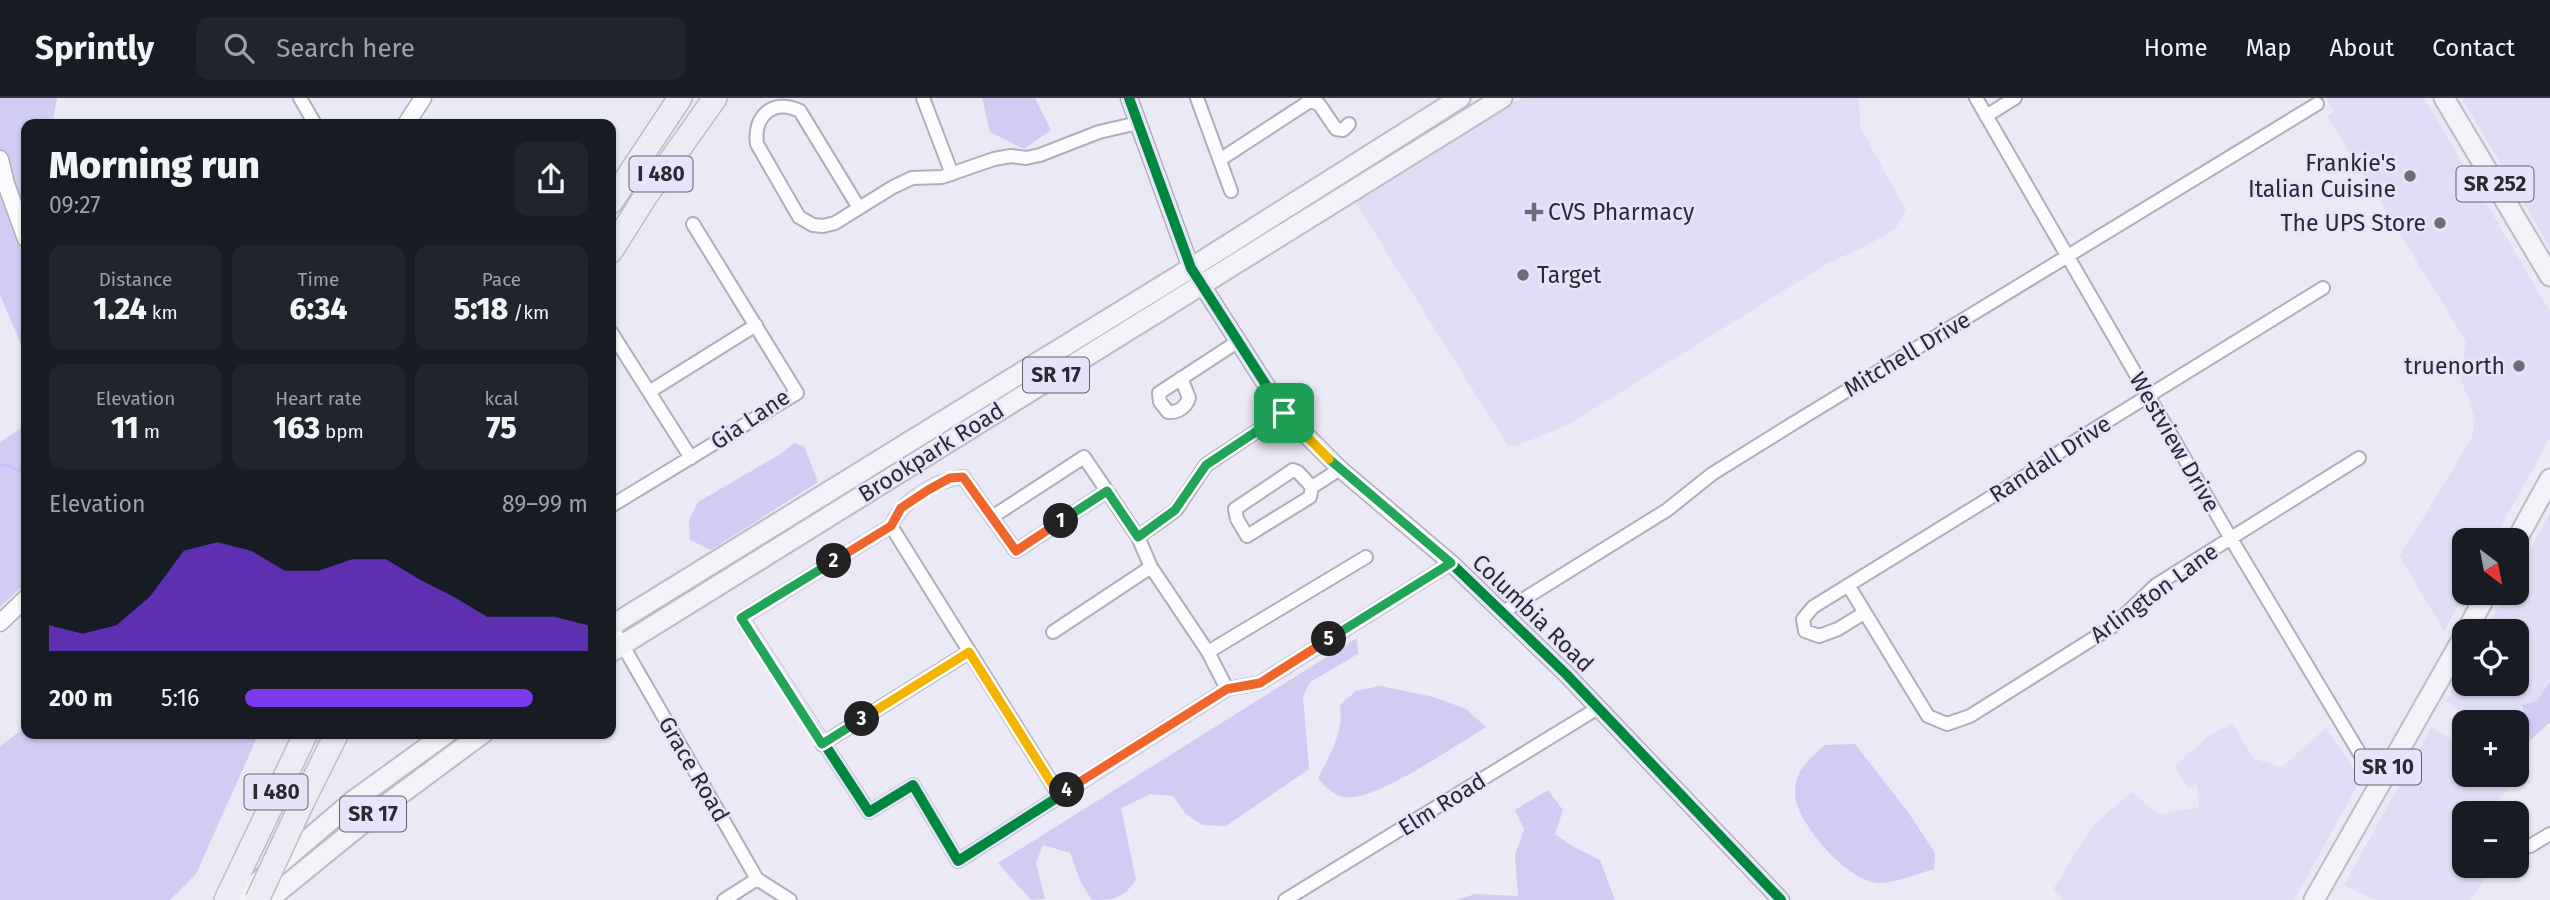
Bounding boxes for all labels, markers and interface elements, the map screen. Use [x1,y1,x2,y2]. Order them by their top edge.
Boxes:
search box [196,17,686,80]
text: Sprintly [35,28,154,68]
icon: search [220,29,258,67]
text: Search here [276,33,415,64]
text: Home [2144,34,2208,62]
text: Map [2246,34,2292,62]
text: About [2330,34,2394,62]
text: Contact [2432,34,2515,62]
text: Morning run [49,142,260,188]
button: share [514,142,588,216]
place label: Frankie's Italian Cuisine [2248,149,2396,203]
road number: I 480 [630,156,692,192]
road number: SR 252 [2456,166,2534,202]
marker: Frankie's Italian Cuisine [2402,168,2418,184]
text: 09:27 [49,191,101,219]
place label: CVS Pharmacy [1548,198,1695,226]
marker: CVS Pharmacy [1526,204,1542,220]
place label: The UPS Store [2281,209,2426,237]
marker: The UPS Store [2432,215,2448,231]
place label: Target [1537,261,1602,289]
marker: Target [1515,267,1531,283]
text: Distance [99,268,172,291]
text: Time [298,268,339,291]
text: Pace [482,268,521,291]
text: 1.24 [93,291,147,327]
text: 6:34 [290,291,347,327]
text: 5:18 [454,291,508,327]
text: km [147,301,178,324]
text: /km [508,301,549,324]
street label: Mitchell Drive [1839,305,1975,403]
place label: truenorth [2404,352,2505,380]
road number: SR 17 [1023,358,1089,392]
marker: truenorth [2511,358,2527,374]
street label: Westview Drive [2124,367,2226,517]
street label: Gia Lane [705,382,795,456]
pin [1254,383,1314,443]
text: Elevation [96,387,175,410]
text: Heart rate [275,387,362,410]
text: kcal [484,387,519,410]
icon: arrive [1265,394,1303,432]
street label: Brookpark Road [853,396,1009,508]
street label: Randall Drive [1984,409,2116,509]
text: 11 [111,410,139,446]
text: 163 [273,410,320,446]
text: 75 [486,410,517,446]
text: m [139,420,160,443]
text: bpm [320,420,364,443]
text: Elevation [49,490,145,518]
text: 89–99 m [502,490,588,518]
pin: 1 [1044,504,1078,538]
text: 1 [1056,509,1065,532]
north arrow [2452,528,2529,606]
map controls [2452,528,2529,878]
street label: Arlington Lane [2085,537,2223,649]
pin: 2 [816,544,852,578]
street label: Columbia Road [1467,548,1599,678]
text: 2 [829,549,838,572]
button: locate [2452,619,2529,696]
pin: 5 [1312,622,1346,656]
text: 5 [1323,627,1334,650]
text: 200 m [49,684,113,712]
text: 5:16 [161,684,199,712]
pin: 3 [844,702,880,736]
text: 3 [857,707,866,730]
button: + [2452,710,2529,787]
street label: Grace Road [653,711,735,827]
road number: SR 10 [2355,750,2421,784]
street label: Elm Road [1393,766,1491,842]
pin: 4 [1050,772,1084,808]
road number: I 480 [244,774,308,810]
text: 4 [1061,778,1072,801]
road number: SR 17 [340,796,406,832]
button: − [2452,801,2529,878]

